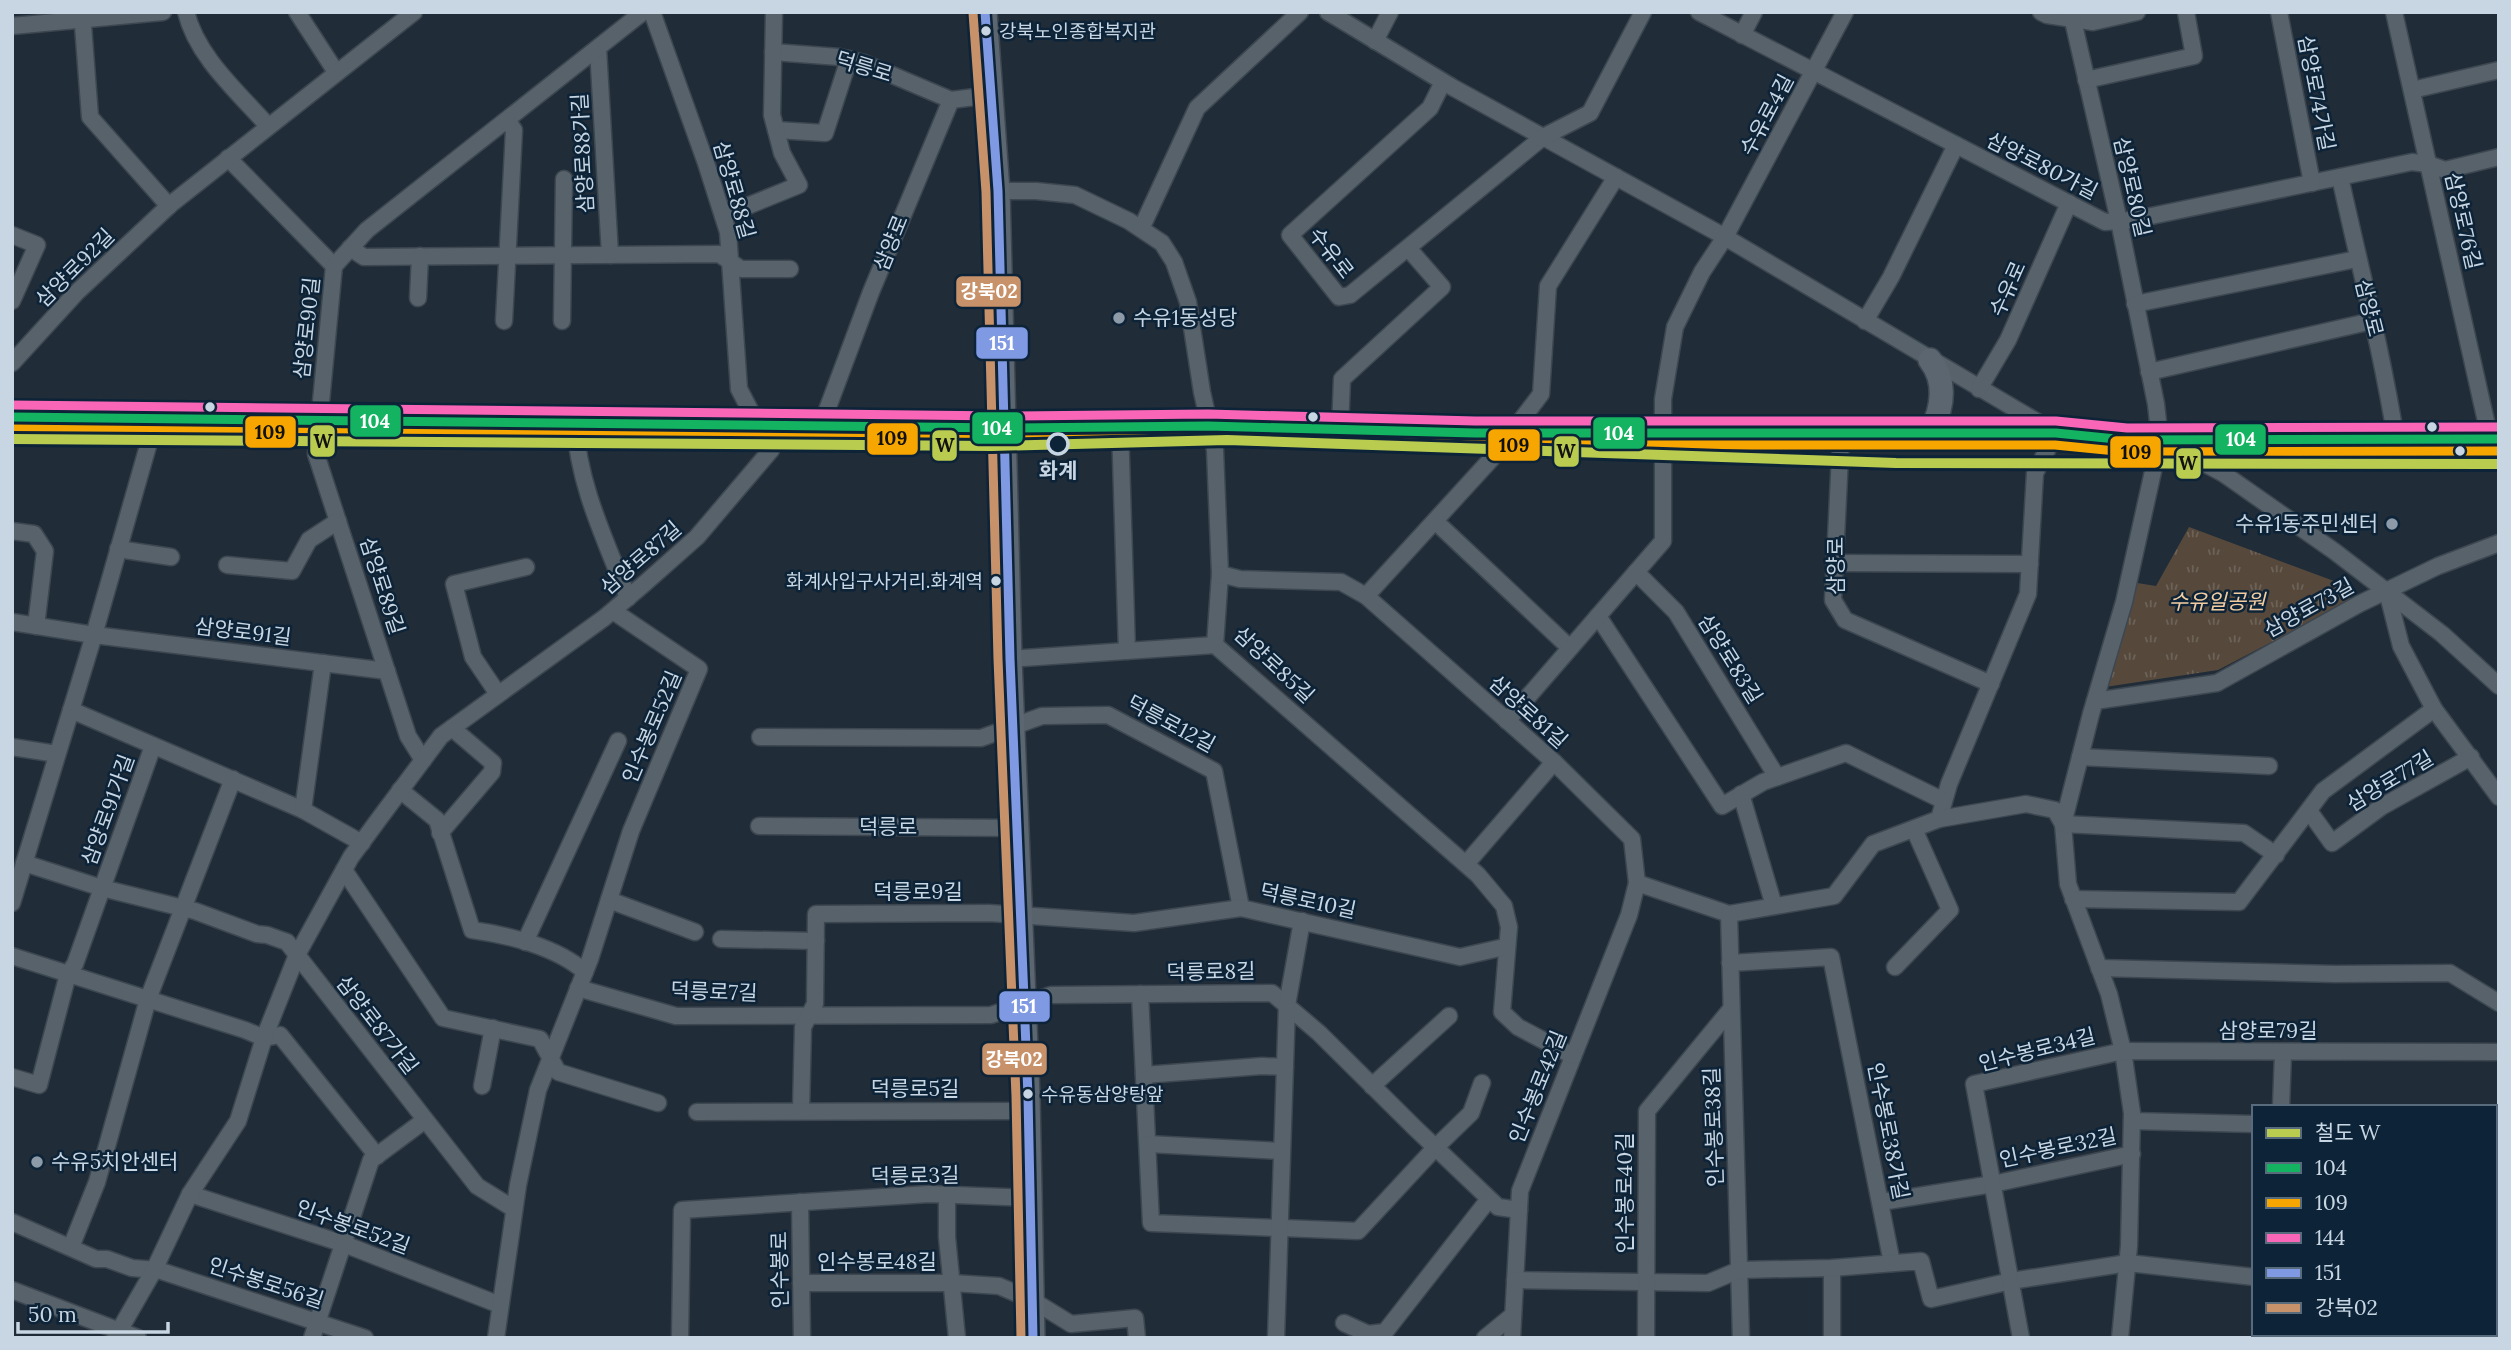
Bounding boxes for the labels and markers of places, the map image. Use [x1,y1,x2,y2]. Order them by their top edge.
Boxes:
place label: 강북노인종합복지관 [999,19,1156,43]
marker: 강북노인종합복지관 [979,24,993,38]
place label: 수유1동성당 [1133,304,1237,331]
marker: 수유1동성당 [1111,310,1127,326]
unlabelled marker [203,400,217,414]
unlabelled marker [1306,410,1320,424]
unlabelled marker [2425,420,2439,434]
marker: 화계 [1047,433,1069,455]
unlabelled marker [2453,444,2467,458]
place label: 화계 [1039,457,1077,484]
place label: 수유1동주민센터 [2235,510,2378,537]
marker: 수유1동주민센터 [2384,516,2400,532]
place label: 화계사입구사거리.화계역 [786,569,983,593]
marker: 화계사입구사거리.화계역 [989,574,1003,588]
place label: 수유동삼양탕앞 [1041,1082,1164,1106]
marker: 수유동삼양탕앞 [1021,1087,1035,1101]
place label: 수유5치안센터 [51,1148,178,1175]
marker: 수유5치안센터 [29,1154,45,1170]

